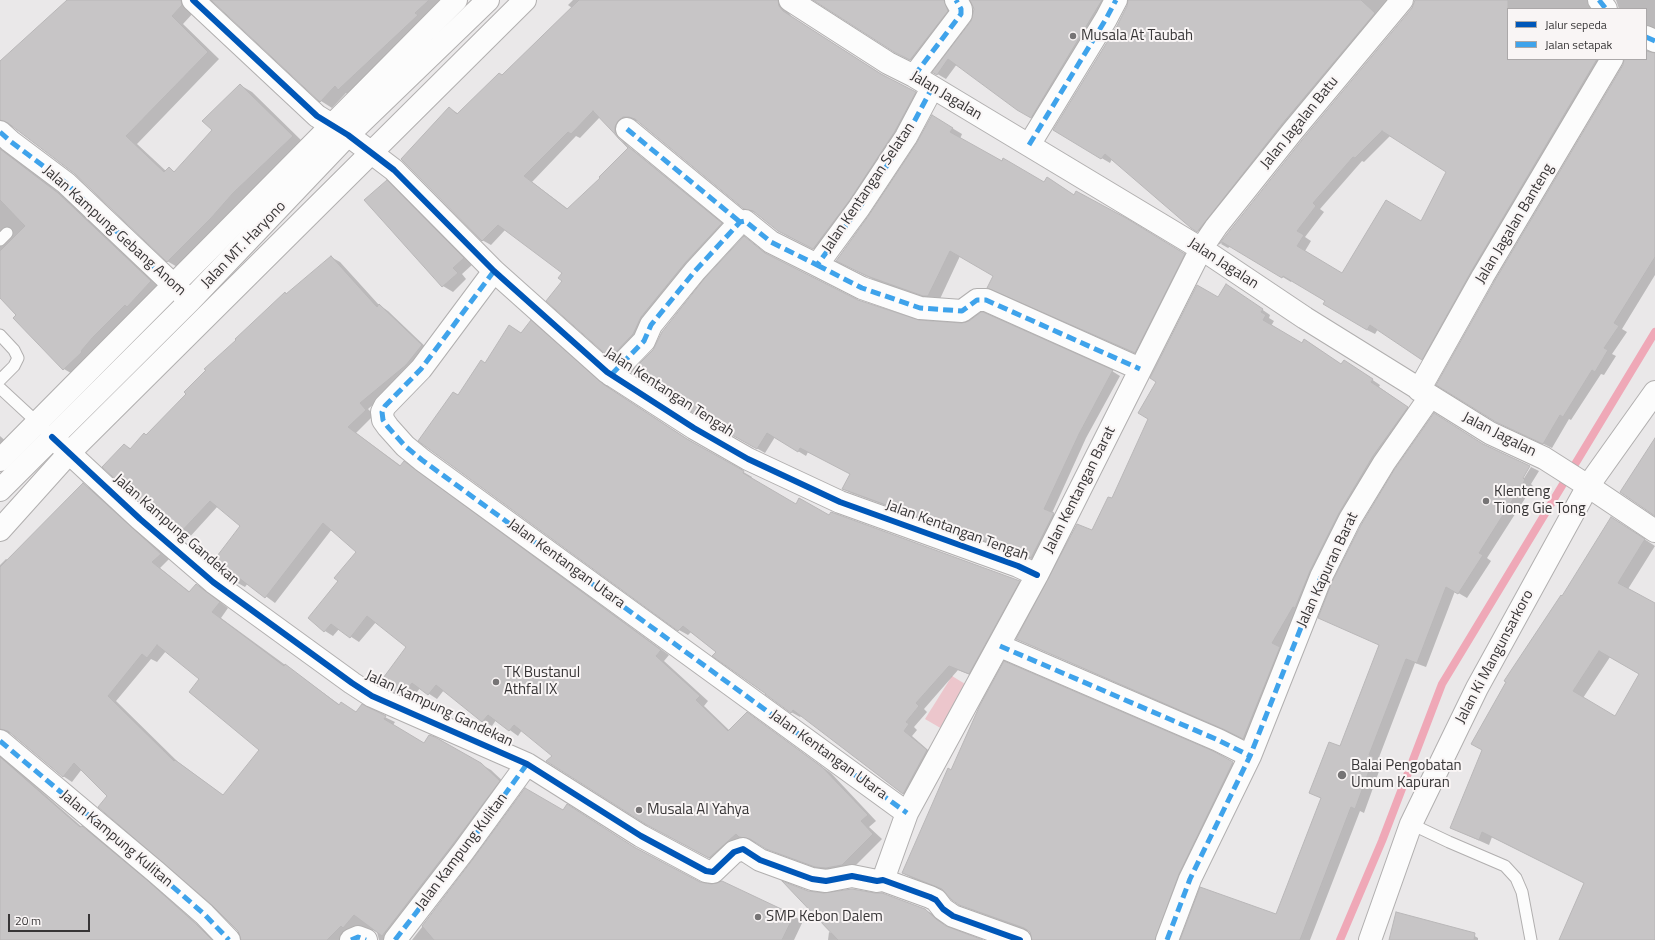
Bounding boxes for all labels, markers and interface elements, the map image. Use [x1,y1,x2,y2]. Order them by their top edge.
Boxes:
legend [1507,8,1647,60]
text: Jalur sepeda [1545,15,1607,34]
place label: Musala At Taubah [1081,27,1193,45]
marker: Musala At Taubah [1068,31,1078,41]
text: Jalan setapak [1545,35,1612,54]
street label: Jalan Jagalan [907,68,985,124]
street label: Jalan Jagalan Batu [1257,73,1343,173]
street label: Jalan Kentangan Selatan [819,120,919,256]
street label: Jalan Jagalan Banteng [1472,161,1558,287]
street label: Jalan Kampung Gebang Anom [39,162,189,300]
street label: Jalan MT. Haryono [198,198,290,292]
street label: Jalan Jagalan [1184,235,1262,293]
street label: Jalan Kentangan Tengah [601,344,737,442]
street label: Jalan Jagalan [1459,409,1539,461]
street label: Jalan Kentangan Barat [1040,423,1120,557]
street label: Jalan Kampung Gandekan [109,470,243,590]
place label: Klenteng Tiong Gie Tong [1494,483,1586,518]
marker: Klenteng Tiong Gie Tong [1481,496,1491,506]
street label: Jalan Kentangan Tengah [883,497,1031,565]
street label: Jalan Kapuran Barat [1293,510,1363,630]
street label: Jalan Kentangan Utara [504,515,628,613]
street label: Jalan Ki Mangunsarkoro [1452,587,1538,727]
place label: TK Bustanul Athfal IX [504,664,580,699]
street label: Jalan Kampung Gandekan [362,667,516,751]
marker: TK Bustanul Athfal IX [491,677,501,687]
street label: Jalan Kentangan Utara [766,706,890,804]
place label: Balai Pengobatan Umum Kapuran [1351,757,1462,792]
marker: Balai Pengobatan Umum Kapuran [1336,769,1348,781]
street label: Jalan Kampung Kulitan [56,787,176,891]
street label: Jalan Kampung Kulitan [412,790,512,914]
place label: Musala Al Yahya [647,801,749,819]
marker: Musala Al Yahya [634,805,644,815]
scale bar [10,906,92,932]
place label: SMP Kebon Dalem [766,908,883,926]
text: 20 m [15,911,41,930]
marker: SMP Kebon Dalem [753,912,763,922]

